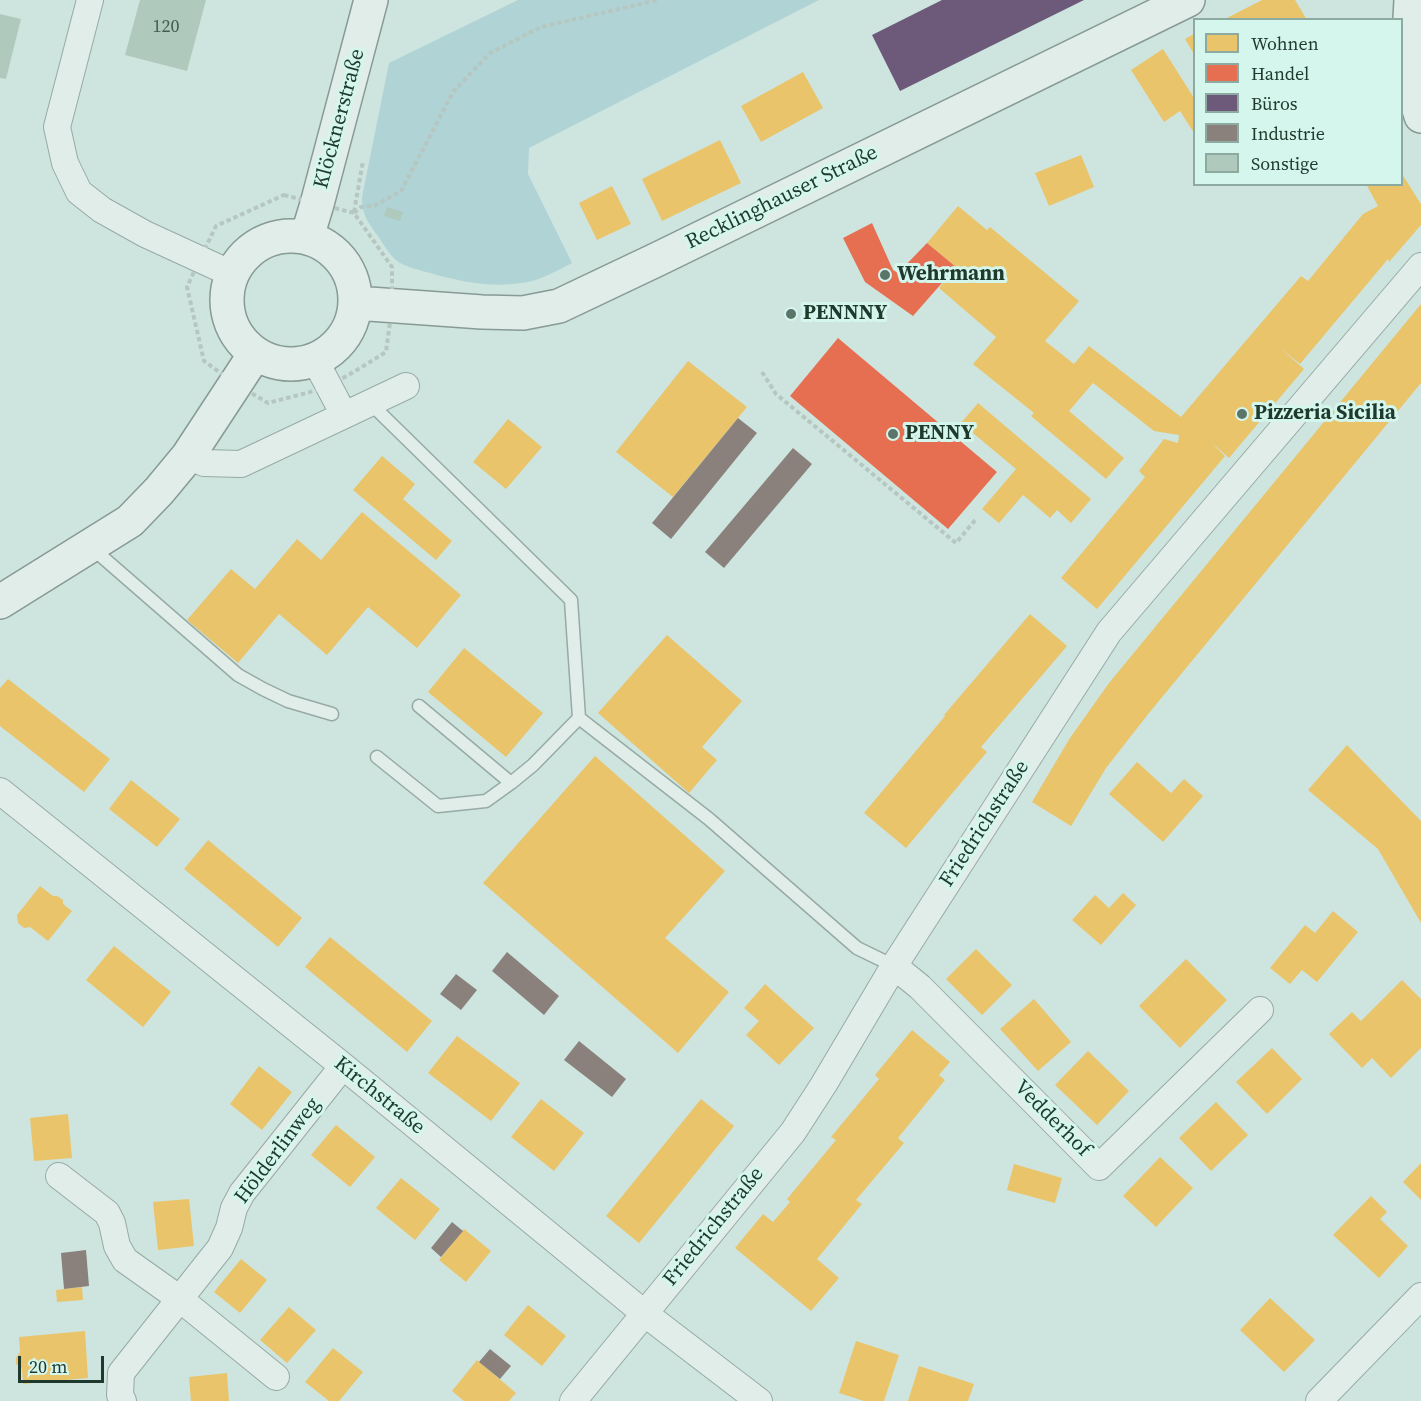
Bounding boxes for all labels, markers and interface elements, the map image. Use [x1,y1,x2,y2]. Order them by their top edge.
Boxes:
house number: 120 [153,16,179,38]
legend [1193,18,1403,186]
text: Wohnen [1251,31,1319,56]
street label: Klöcknerstraße [309,46,371,192]
text: Handel [1251,61,1309,86]
text: Büros [1251,91,1298,116]
text: Industrie [1251,121,1325,146]
street label: Recklinghauser Straße [682,141,882,255]
text: Sonstige [1251,151,1318,176]
place label: Wehrmann [897,262,1005,288]
marker: Wehrmann [878,268,892,282]
place label: PENNNY [803,301,887,327]
marker: PENNNY [784,307,798,321]
place label: Pizzeria Sicilia [1254,401,1396,427]
marker: Pizzeria Sicilia [1235,407,1249,421]
place label: PENNY [905,421,974,447]
marker: PENNY [886,427,900,441]
street label: Friedrichstraße [935,756,1035,892]
street label: Kirchstraße [328,1052,430,1140]
street label: Vedderhof [1008,1075,1096,1163]
street label: Hölderlinweg [230,1093,326,1209]
street label: Friedrichstraße [658,1162,770,1292]
scale bar [21,1344,106,1382]
text: 20 m [29,1354,67,1379]

